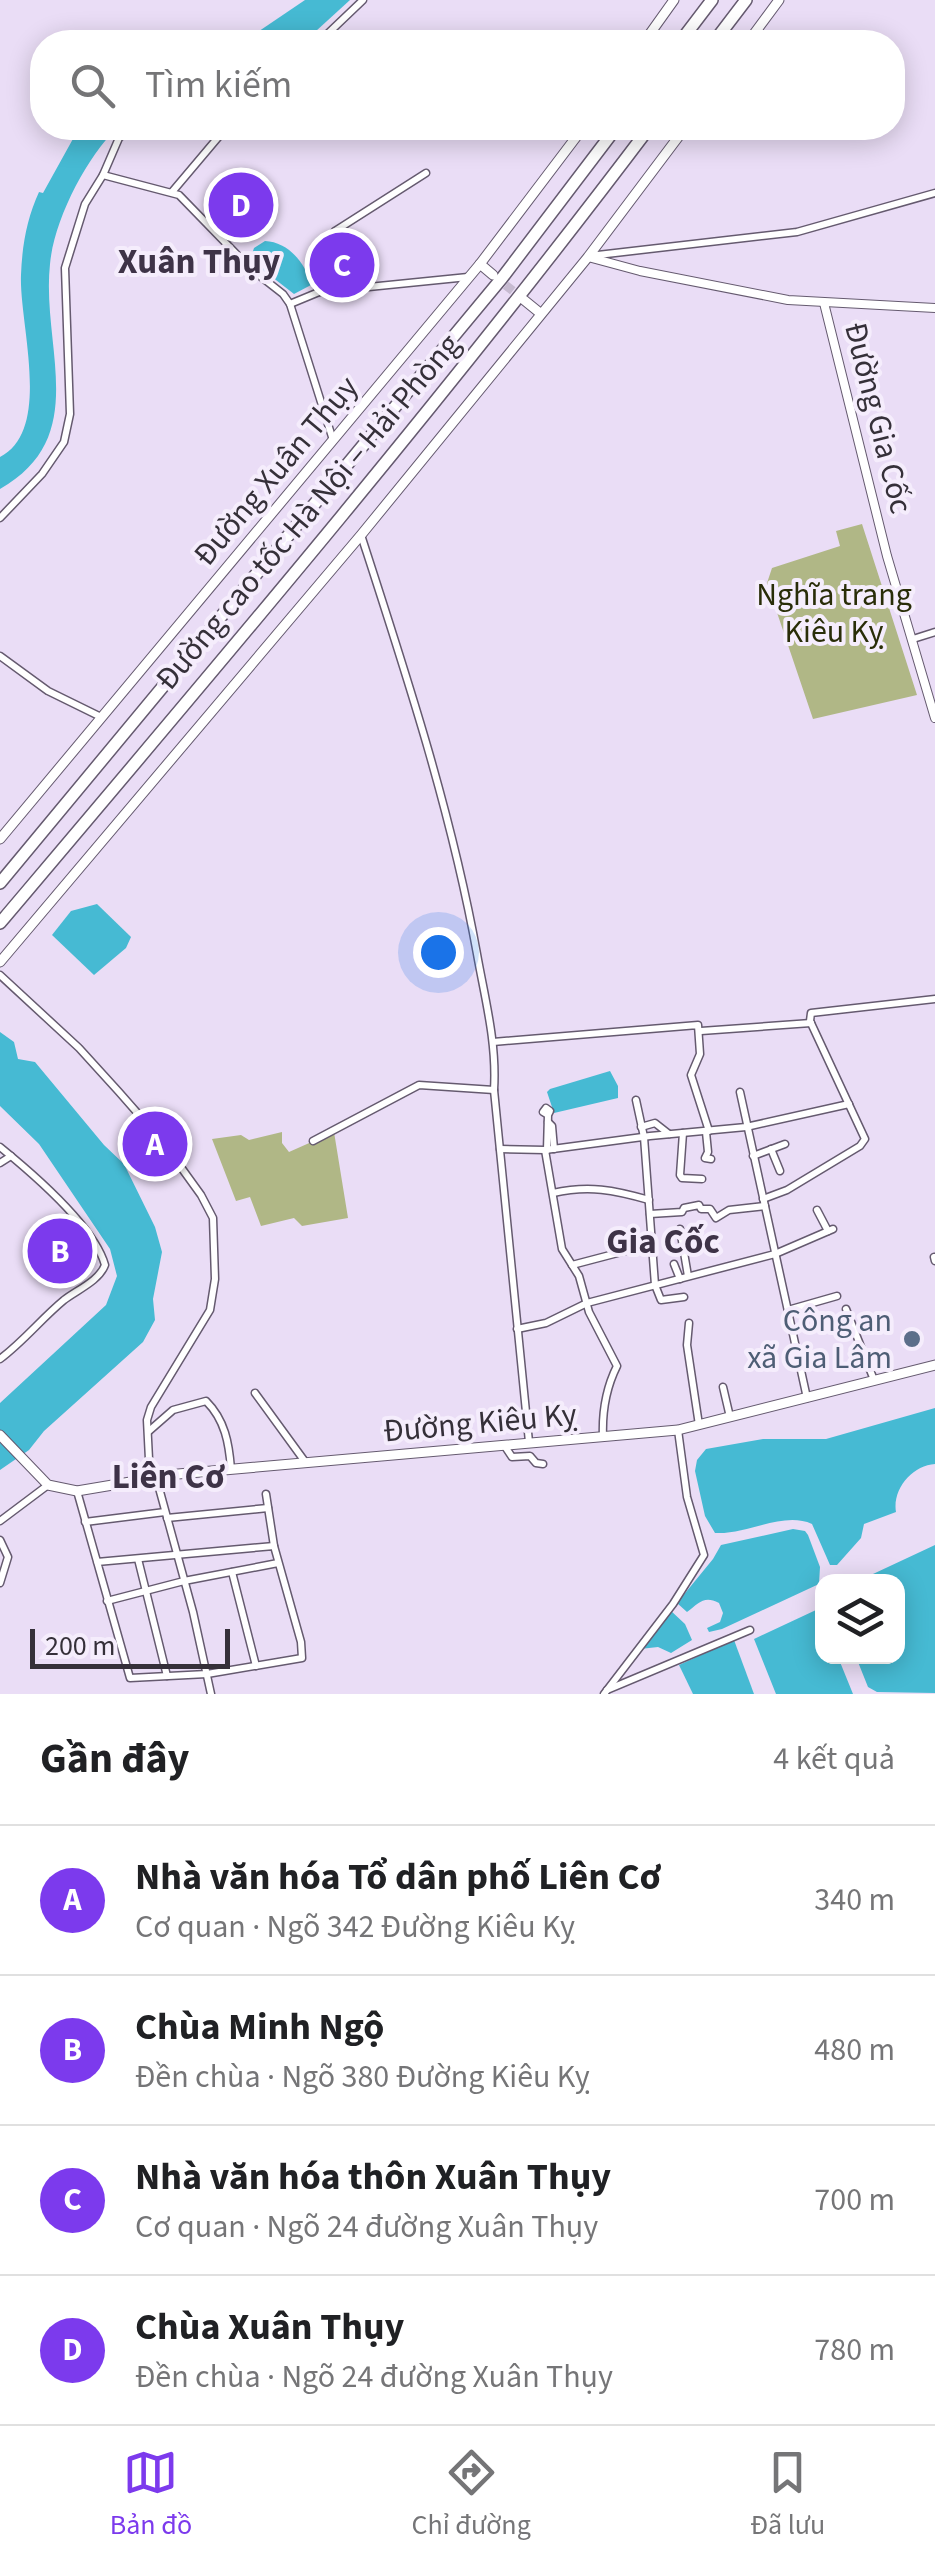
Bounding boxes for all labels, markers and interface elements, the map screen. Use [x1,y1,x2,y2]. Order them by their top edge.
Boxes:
search box [30,30,905,140]
icon: search [65,58,120,113]
text: Tìm kiếm [145,58,292,112]
pin: D [208,168,274,242]
pin: C [310,228,374,302]
district label: Xuân Thụy [118,237,280,287]
street label: Đường Gia Cốc [832,318,924,518]
street label: Đường cao tốc Hà Nội – Hải Phòng [145,324,471,700]
street label: Đường Xuân Thụy [183,366,369,576]
park label: Nghĩa trang Kiêu Kỵ [756,572,912,655]
your location [413,927,464,978]
pin: A [122,1106,188,1182]
pin: B [28,1214,92,1288]
district label: Gia Cốc [606,1217,720,1267]
place label: Công an xã Gia Lâm [747,1298,892,1381]
marker: Công an xã Gia Lâm [901,1328,923,1350]
street label: Đường Kiêu Kỵ [381,1392,579,1454]
district label: Liên Cơ [112,1452,225,1502]
map controls [815,1574,905,1664]
button: layers [815,1574,905,1664]
scale bar [30,1624,230,1668]
text: 200 m [45,1626,116,1666]
text: Gần đây [40,1729,189,1789]
text: 4 kết quả [773,1736,895,1782]
text: Nhà văn hóa Tổ dân phố Liên Cơ [135,1850,661,1904]
text: A [63,1877,82,1923]
text: 340 m [814,1877,895,1923]
text: Cơ quan · Ngõ 342 Đường Kiêu Kỵ [135,1904,575,1950]
text: Chùa Minh Ngộ [135,2000,384,2054]
text: B [63,2027,82,2073]
text: 480 m [814,2027,895,2073]
text: Đền chùa · Ngõ 380 Đường Kiêu Kỵ [135,2054,590,2100]
text: Nhà văn hóa thôn Xuân Thụy [135,2150,611,2204]
text: C [63,2177,82,2223]
text: 700 m [814,2177,895,2223]
text: Cơ quan · Ngõ 24 đường Xuân Thụy [135,2204,598,2250]
text: Chùa Xuân Thụy [135,2300,404,2354]
text: D [62,2327,83,2373]
text: 780 m [814,2327,895,2373]
text: Đền chùa · Ngõ 24 đường Xuân Thụy [135,2354,613,2400]
tab: Bản đồ [110,2445,192,2545]
tab: Chỉ đường [411,2445,531,2545]
tab: Đã lưu [750,2445,825,2545]

